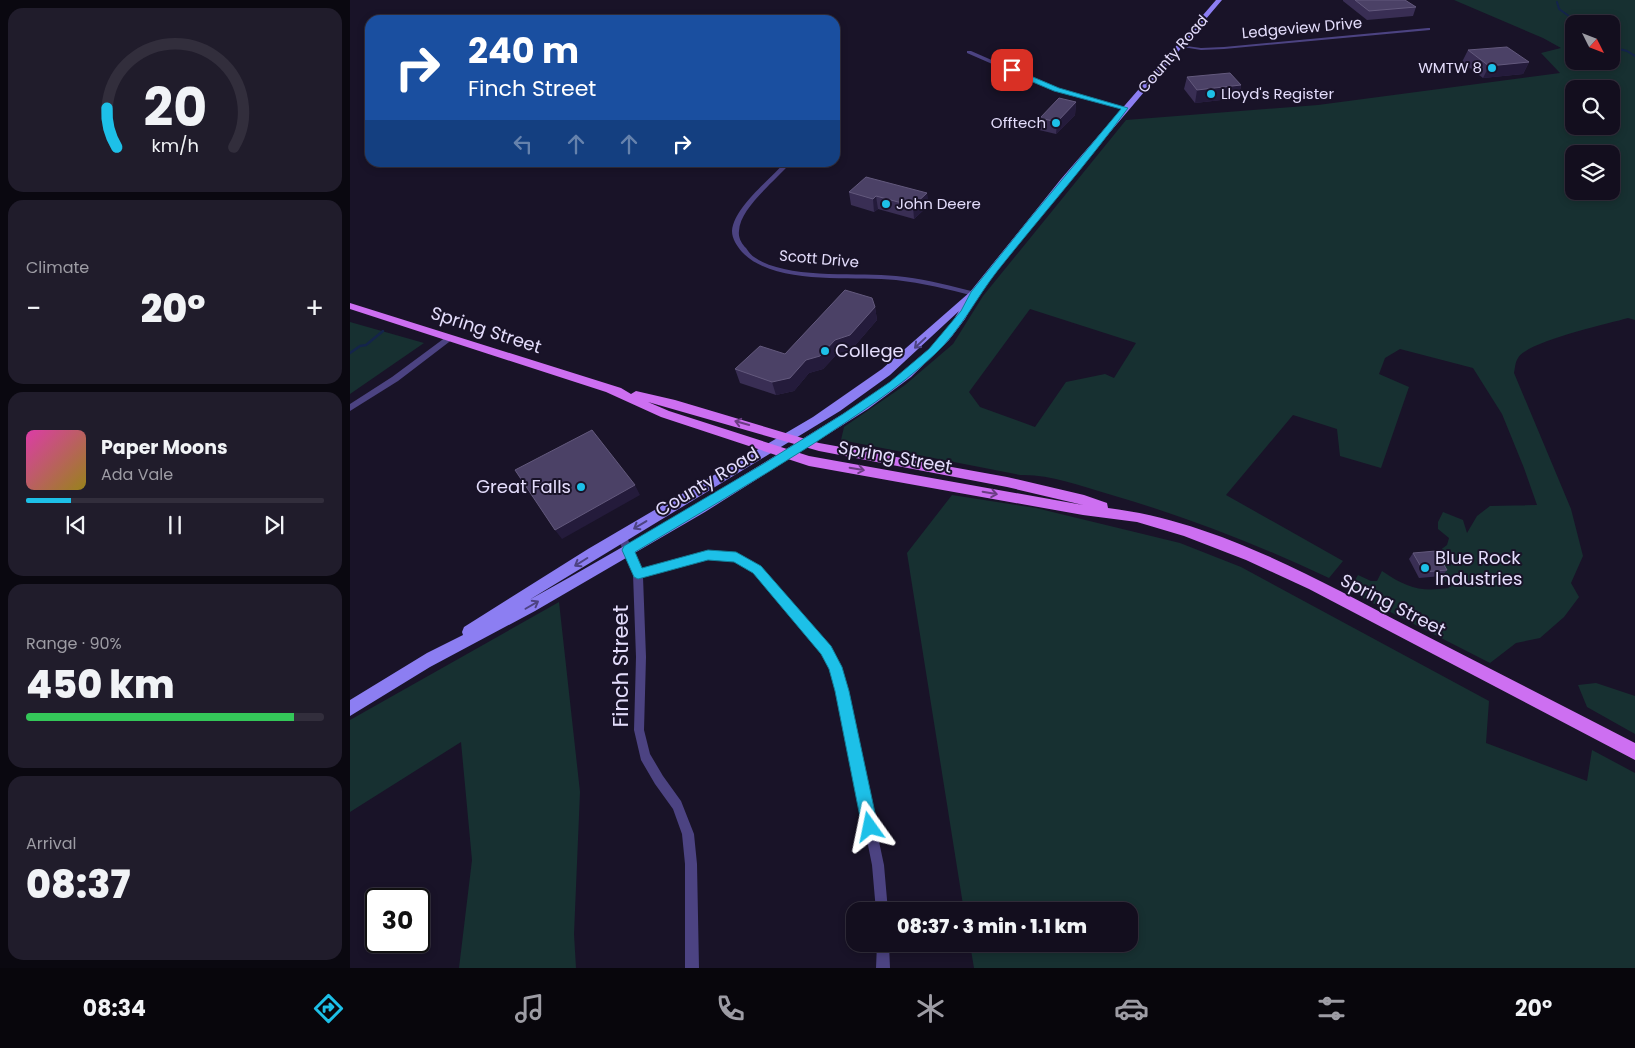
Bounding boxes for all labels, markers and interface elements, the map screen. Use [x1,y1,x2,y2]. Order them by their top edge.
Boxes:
street label: County Road [1133,10,1212,97]
street label: Ledgeview Drive [1241,12,1363,43]
north arrow [1565,15,1620,70]
map controls [1565,15,1620,200]
text: 240 m [468,26,579,75]
icon: right [385,35,450,100]
pin [991,49,1033,91]
icon: arrive [998,56,1026,84]
place label: WMTW 8 [1418,57,1482,78]
marker: WMTW 8 [1486,62,1498,74]
text: 20 [143,71,207,144]
text: Finch Street [468,73,596,104]
button: search [1565,80,1620,135]
place label: Lloyd's Register [1221,83,1334,104]
marker: Lloyd's Register [1205,88,1217,100]
place label: Offtech [991,112,1046,133]
marker: Offtech [1050,117,1062,129]
icon: left [509,130,537,158]
icon: ahead [562,130,590,158]
icon: ahead [615,130,643,158]
icon: right [668,130,696,158]
text: km/h [151,133,199,158]
button: layers [1565,145,1620,200]
place label: John Deere [896,193,981,214]
marker: John Deere [880,198,892,210]
street label: Scott Drive [778,245,860,272]
text: Climate [26,256,89,279]
text: 20° [141,282,206,335]
text: − [26,289,41,328]
text: + [305,289,324,328]
street label: Spring Street [428,300,545,359]
one-way arrow [914,337,926,349]
place label: College [835,338,904,363]
marker: College [819,345,831,357]
one-way arrow [734,418,750,427]
text: Paper Moons [101,434,228,461]
street label: Spring Street [836,434,954,479]
street label: County Road [650,441,763,522]
text: Ada Vale [101,463,173,486]
one-way arrow [848,465,864,475]
place label: Great Falls [476,474,571,499]
marker: Great Falls [575,481,587,493]
one-way arrow [981,489,997,499]
icon: previous [62,511,90,539]
icon: pause [161,511,189,539]
icon: next [260,511,288,539]
one-way arrow [633,520,648,530]
place label: Blue Rock Industries [1435,545,1522,591]
one-way arrow [574,556,588,567]
marker: Blue Rock Industries [1419,562,1431,574]
street label: Spring Street [1336,567,1450,642]
one-way arrow [524,600,539,610]
street label: Finch Street [606,605,635,727]
text: Range · 90% [26,632,122,655]
text: 450 km [26,658,175,711]
position arrow [843,800,895,852]
text: Arrival [26,832,76,855]
text: 08:37 [26,858,130,911]
speed limit sign: 30 [365,888,430,953]
text: 08:37 · 3 min · 1.1 km [897,913,1087,940]
icon: directions [311,991,346,1026]
icon: music [512,991,547,1026]
icon: phone [713,991,748,1026]
icon: climate [913,991,948,1026]
icon: car [1114,991,1149,1026]
icon: filters [1314,991,1349,1026]
text: 08:34 [83,993,146,1024]
text: 20° [1515,993,1552,1024]

